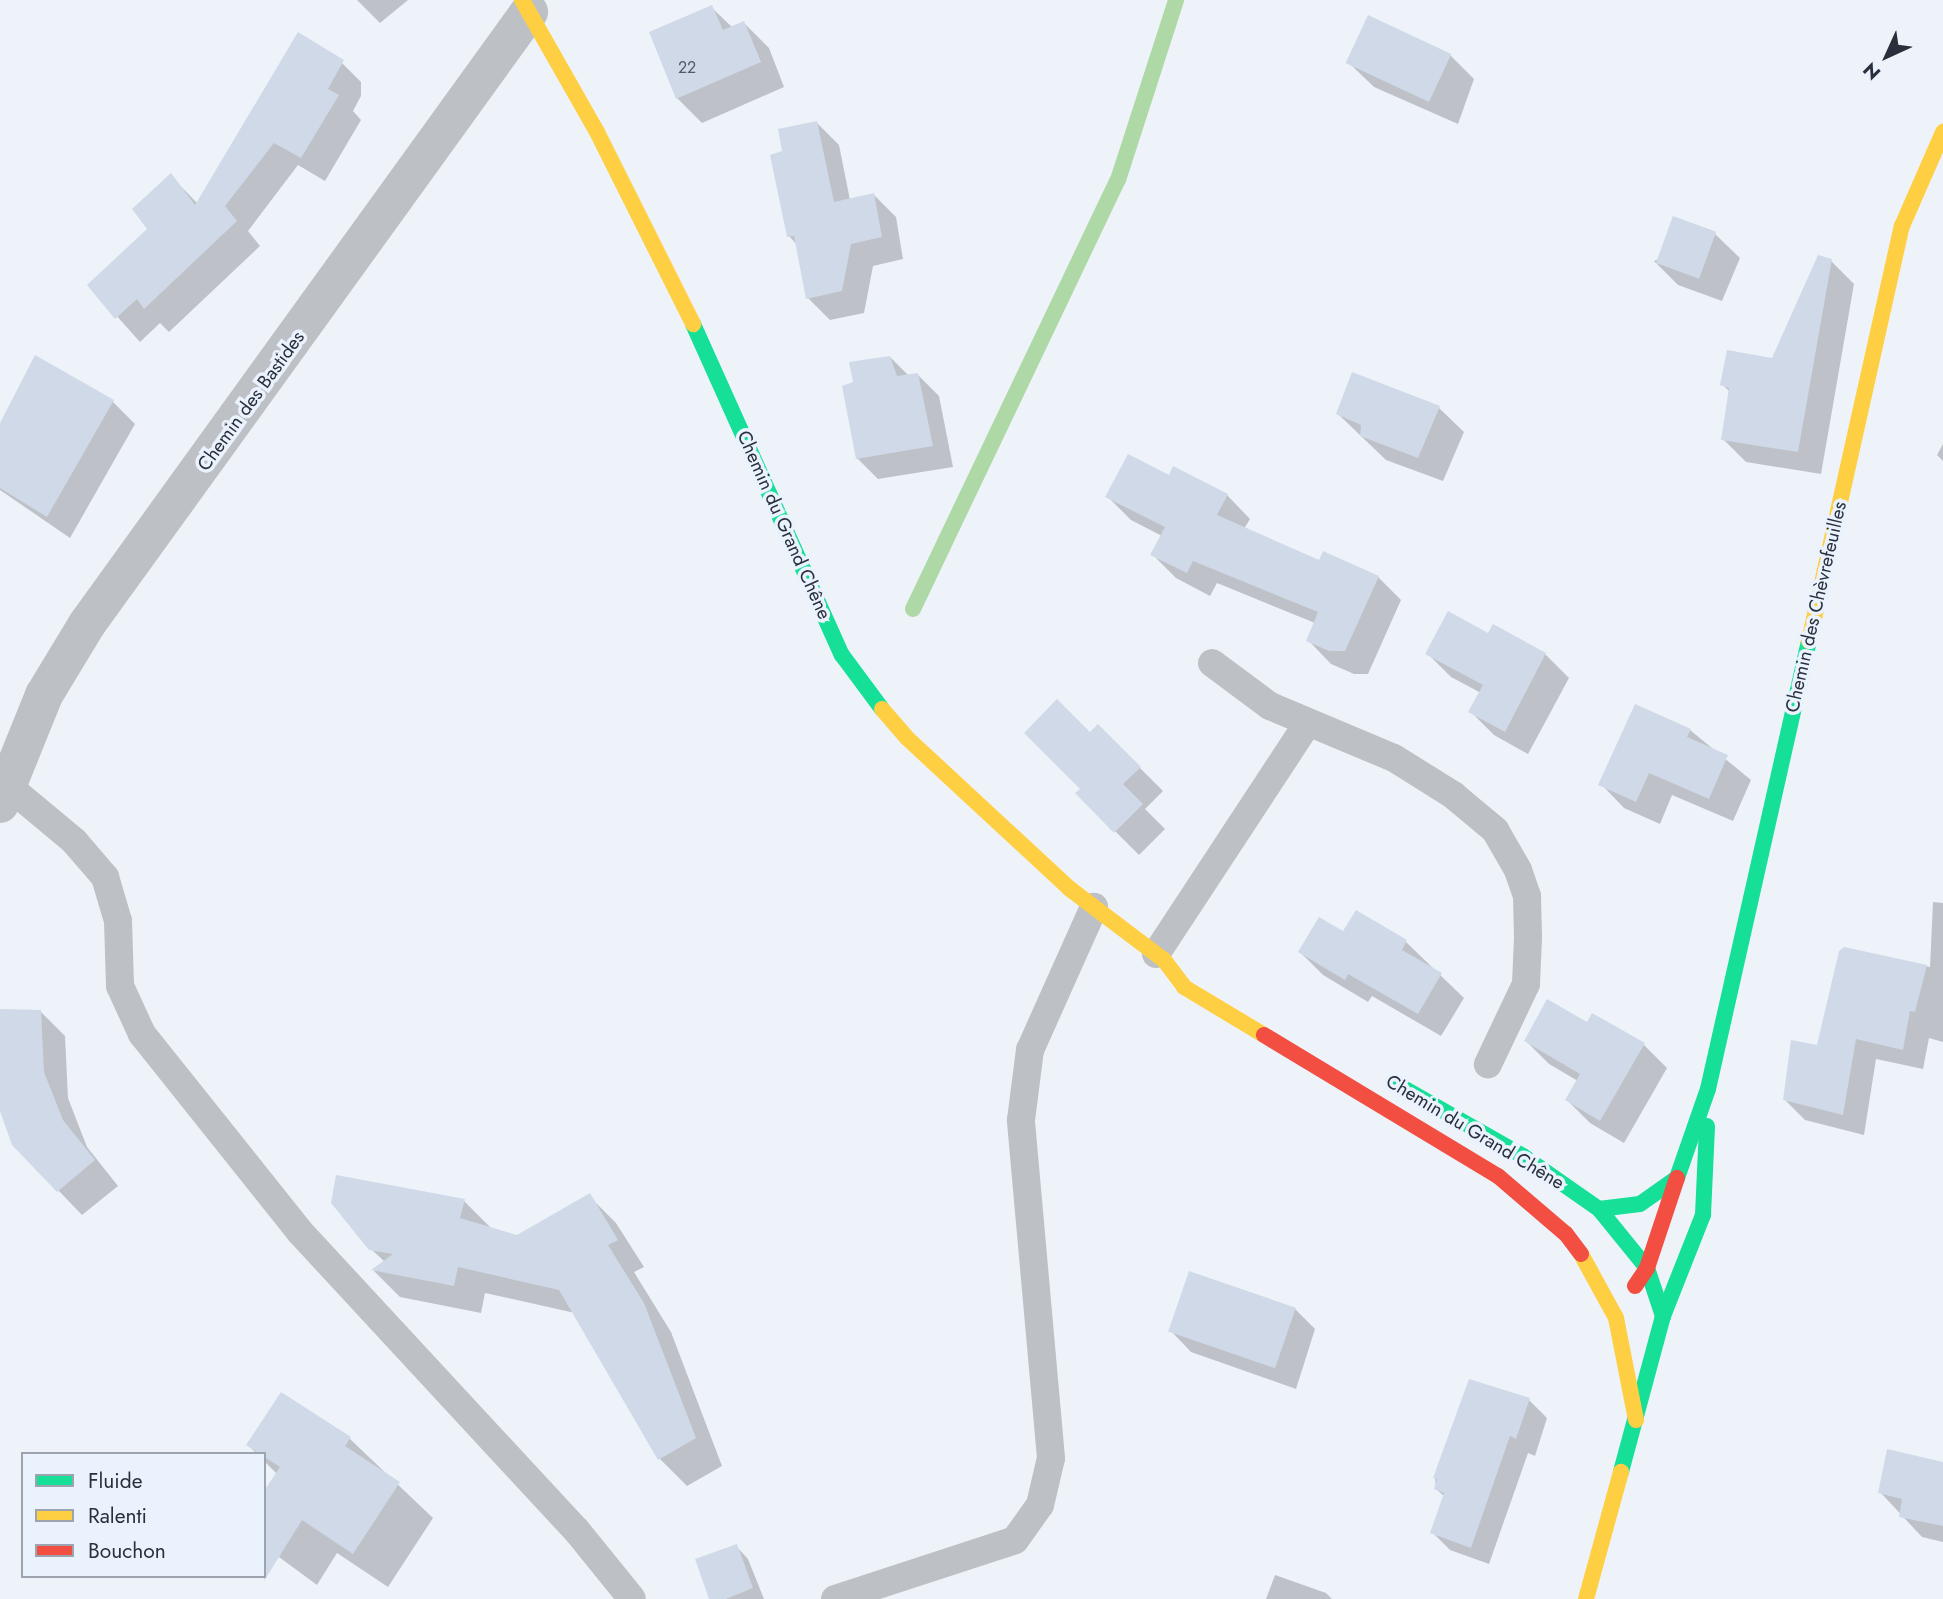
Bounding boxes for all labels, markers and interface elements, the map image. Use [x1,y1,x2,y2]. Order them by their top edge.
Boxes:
north arrow [1852,21,1922,91]
text: N [1857,56,1887,86]
house number: 22 [678,58,696,78]
street label: Chemin des Bastides [193,327,309,475]
street label: Chemin du Grand Chêne [732,427,836,623]
street label: Chemin des Chèvrefeuilles [1781,499,1851,715]
street label: Chemin du Grand Chêne [1382,1070,1568,1194]
legend [21,1452,266,1578]
text: Fluide [88,1466,143,1496]
text: Ralenti [88,1501,147,1531]
text: Bouchon [88,1536,166,1566]

